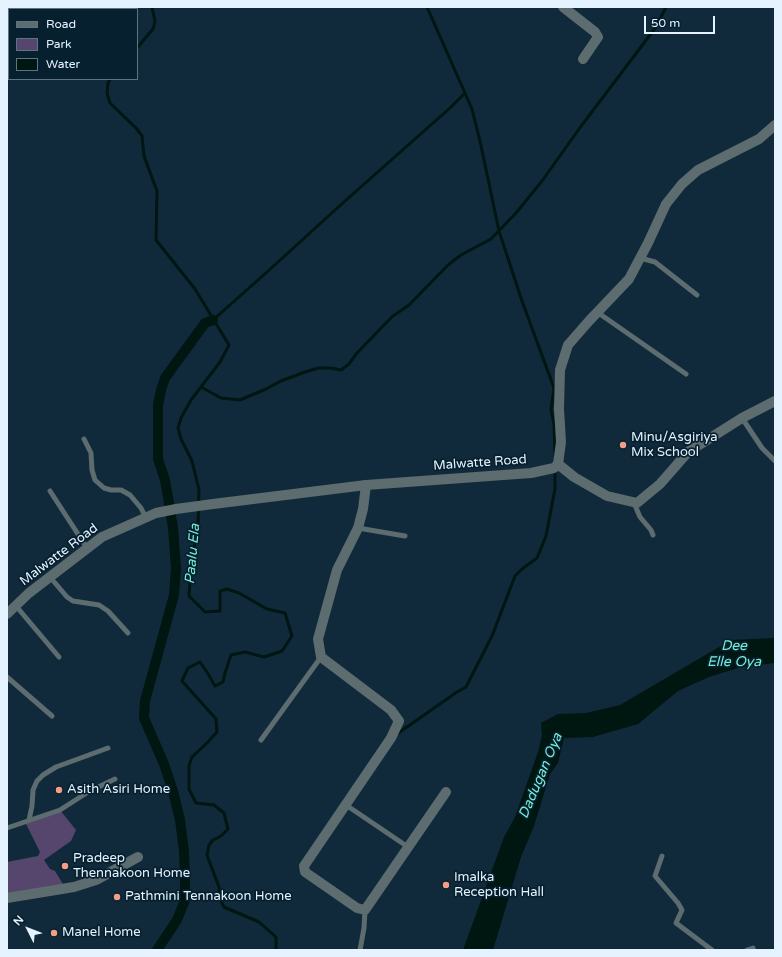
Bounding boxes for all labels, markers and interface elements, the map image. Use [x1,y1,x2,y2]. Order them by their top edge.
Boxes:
legend [8,8,138,80]
scale bar [646,8,717,34]
text: 50 m [651,16,680,30]
text: Road [46,17,76,31]
text: Park [46,37,72,51]
text: Water [46,57,80,71]
place label: Minu/Asgiriya Mix School [631,430,718,461]
marker: Minu/Asgiriya Mix School [618,440,628,450]
street label: Malwatte Road [433,452,527,474]
street label: Malwatte Road [17,521,101,589]
water label: Paalu Ela [182,523,204,585]
water label: Dee Elle Oya [707,638,761,670]
water label: Dadugan Oya [515,731,567,821]
place label: Asith Asiri Home [67,782,170,798]
marker: Asith Asiri Home [54,785,64,795]
place label: Pradeep Thennakoon Home [73,851,190,882]
marker: Pradeep Thennakoon Home [60,861,70,871]
place label: Imalka Reception Hall [454,870,544,901]
marker: Imalka Reception Hall [441,880,451,890]
place label: Pathmini Tennakoon Home [125,889,292,905]
marker: Pathmini Tennakoon Home [112,892,122,902]
north arrow [8,909,48,949]
text: N [11,913,26,928]
place label: Manel Home [62,925,141,941]
marker: Manel Home [49,928,59,938]

